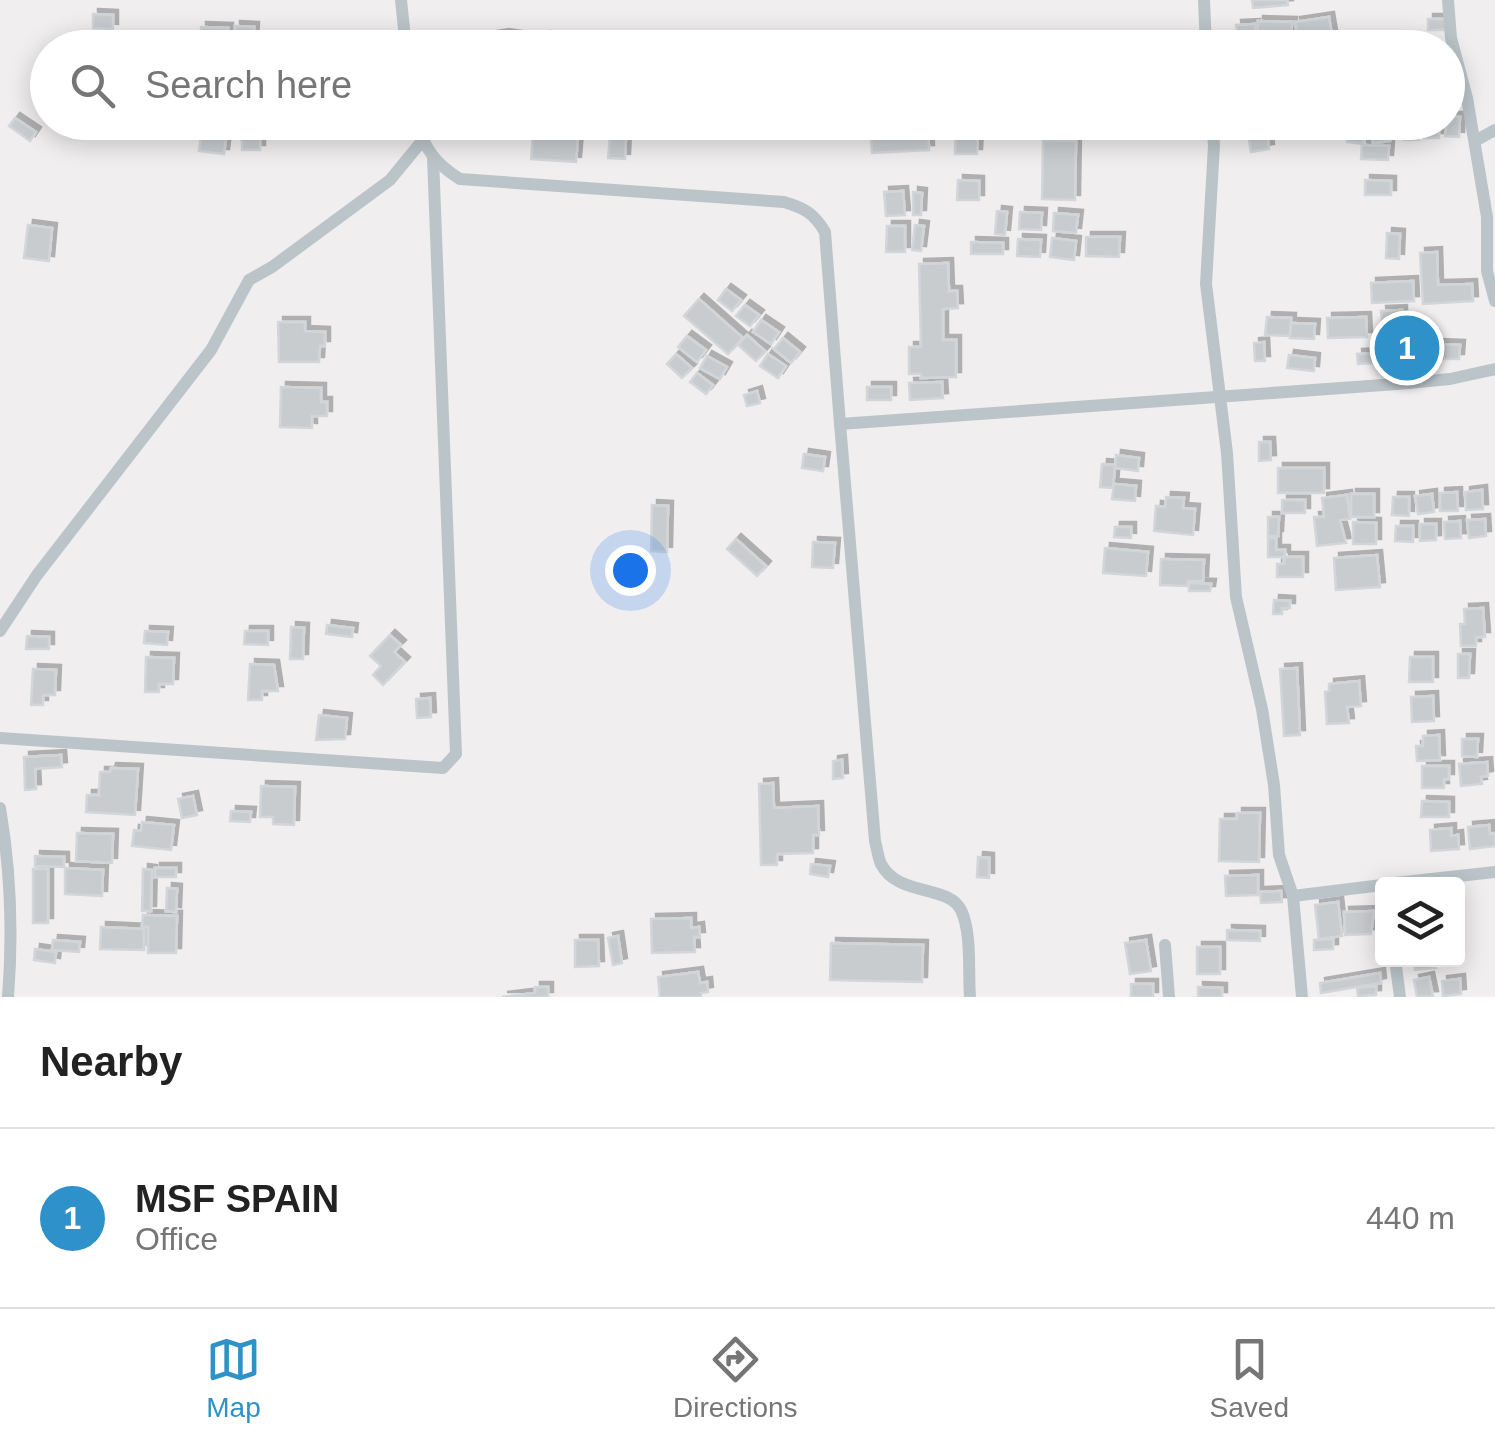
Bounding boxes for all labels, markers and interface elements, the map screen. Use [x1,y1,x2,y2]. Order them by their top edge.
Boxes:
search box [30,30,1465,140]
icon: search [65,58,120,113]
text: Search here [145,64,352,106]
pin: 1 [1374,310,1440,386]
your location [605,545,656,596]
map controls [1375,877,1465,967]
button: layers [1375,877,1465,967]
text: Nearby [40,1038,182,1085]
text: MSF SPAIN [135,1178,339,1220]
text: 1 [64,1200,81,1236]
text: 440 m [1366,1200,1455,1236]
text: Office [135,1221,218,1257]
tab: Map [206,1332,261,1424]
tab: Directions [673,1332,798,1424]
tab: Saved [1210,1332,1289,1424]

